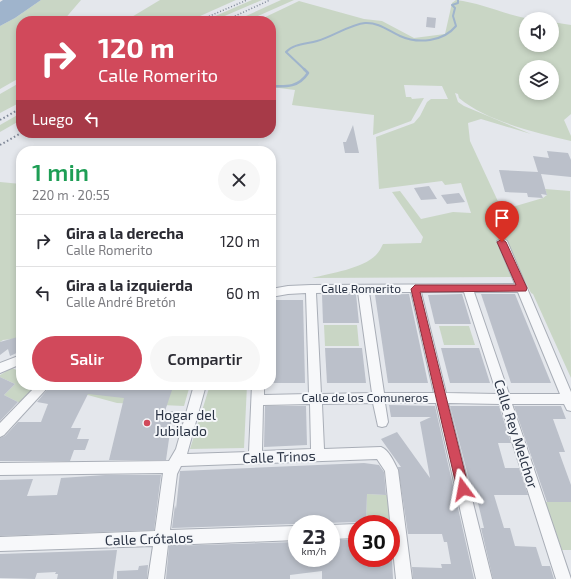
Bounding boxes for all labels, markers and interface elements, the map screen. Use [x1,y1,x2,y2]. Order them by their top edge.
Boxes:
map controls [519,12,559,100]
button: sound [519,12,559,52]
text: 120 m [98,30,175,64]
icon: right [32,32,84,84]
button: layers [519,60,559,100]
text: Calle Romerito [98,64,218,86]
icon: left [81,108,103,130]
text: Luego [32,110,73,128]
text: 1 min [32,157,89,186]
button: close [218,159,260,201]
text: 220 m · 20:55 [32,187,110,203]
pin [485,201,519,242]
icon: arrive [491,207,513,229]
text: Gira a la derecha [66,224,184,242]
icon: right [32,230,54,252]
text: 120 m [220,232,260,250]
text: Calle Romerito [66,242,153,258]
text: Gira a la izquierda [66,276,193,294]
street label: Calle Romerito [321,281,401,295]
icon: left [32,282,54,304]
text: 60 m [226,284,260,302]
text: Calle André Bretón [66,294,176,310]
button: Salir [32,336,142,382]
button: Compartir [150,336,260,382]
street label: Calle Rey Melchor [491,377,542,491]
street label: Calle de los Comuneros [302,390,428,404]
place label: Hogar del Jubilado [155,406,217,439]
marker: Hogar del Jubilado [142,418,152,428]
street label: Calle Trinos [242,447,316,466]
position arrow [442,468,484,510]
speed limit sign: 30 [348,515,400,567]
text: 23 [303,524,325,548]
street label: Calle Crótalos [105,528,193,549]
text: km/h [302,545,326,557]

